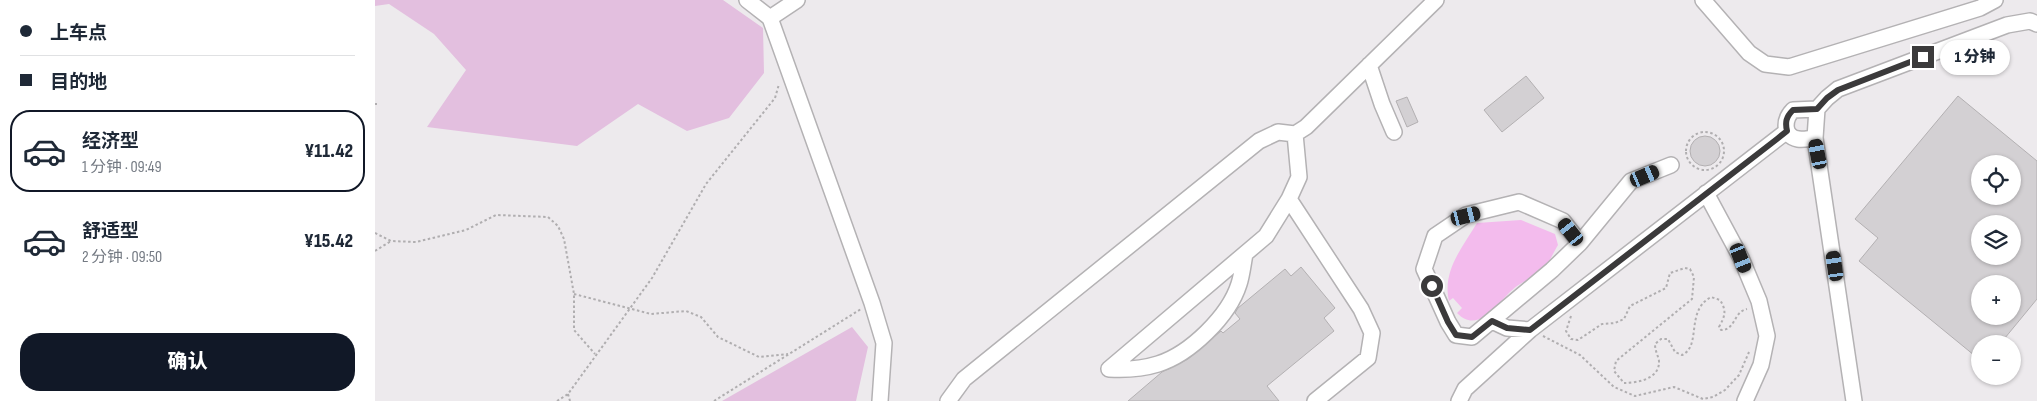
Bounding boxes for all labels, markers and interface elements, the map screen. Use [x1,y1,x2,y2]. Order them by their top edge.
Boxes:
text: 上车点 [50,22,107,45]
callout: 1 分钟 [1941,40,2011,74]
route end [1912,46,1934,68]
text: 1 分钟 [1954,48,1996,67]
text: 目的地 [50,71,107,94]
icon: car [22,129,67,174]
text: 经济型 [82,130,139,153]
car [1807,138,1828,170]
text: ¥11.42 [304,140,353,163]
map controls [1971,155,2021,385]
button: locate [1971,155,2021,205]
text: 1 分钟 · 09:49 [82,158,161,177]
car [1628,163,1661,189]
car [1449,205,1482,227]
button: layers [1971,215,2021,265]
car [1555,216,1586,248]
icon: car [22,219,67,264]
text: 舒适型 [82,220,139,243]
text: ¥15.42 [304,230,353,253]
car [1728,241,1753,275]
text: 2 分钟 · 09:50 [82,248,162,267]
car [1825,250,1844,282]
route start [1421,275,1443,297]
button: + [1971,275,2021,325]
button: 确认 [20,333,355,391]
button: − [1971,335,2021,385]

